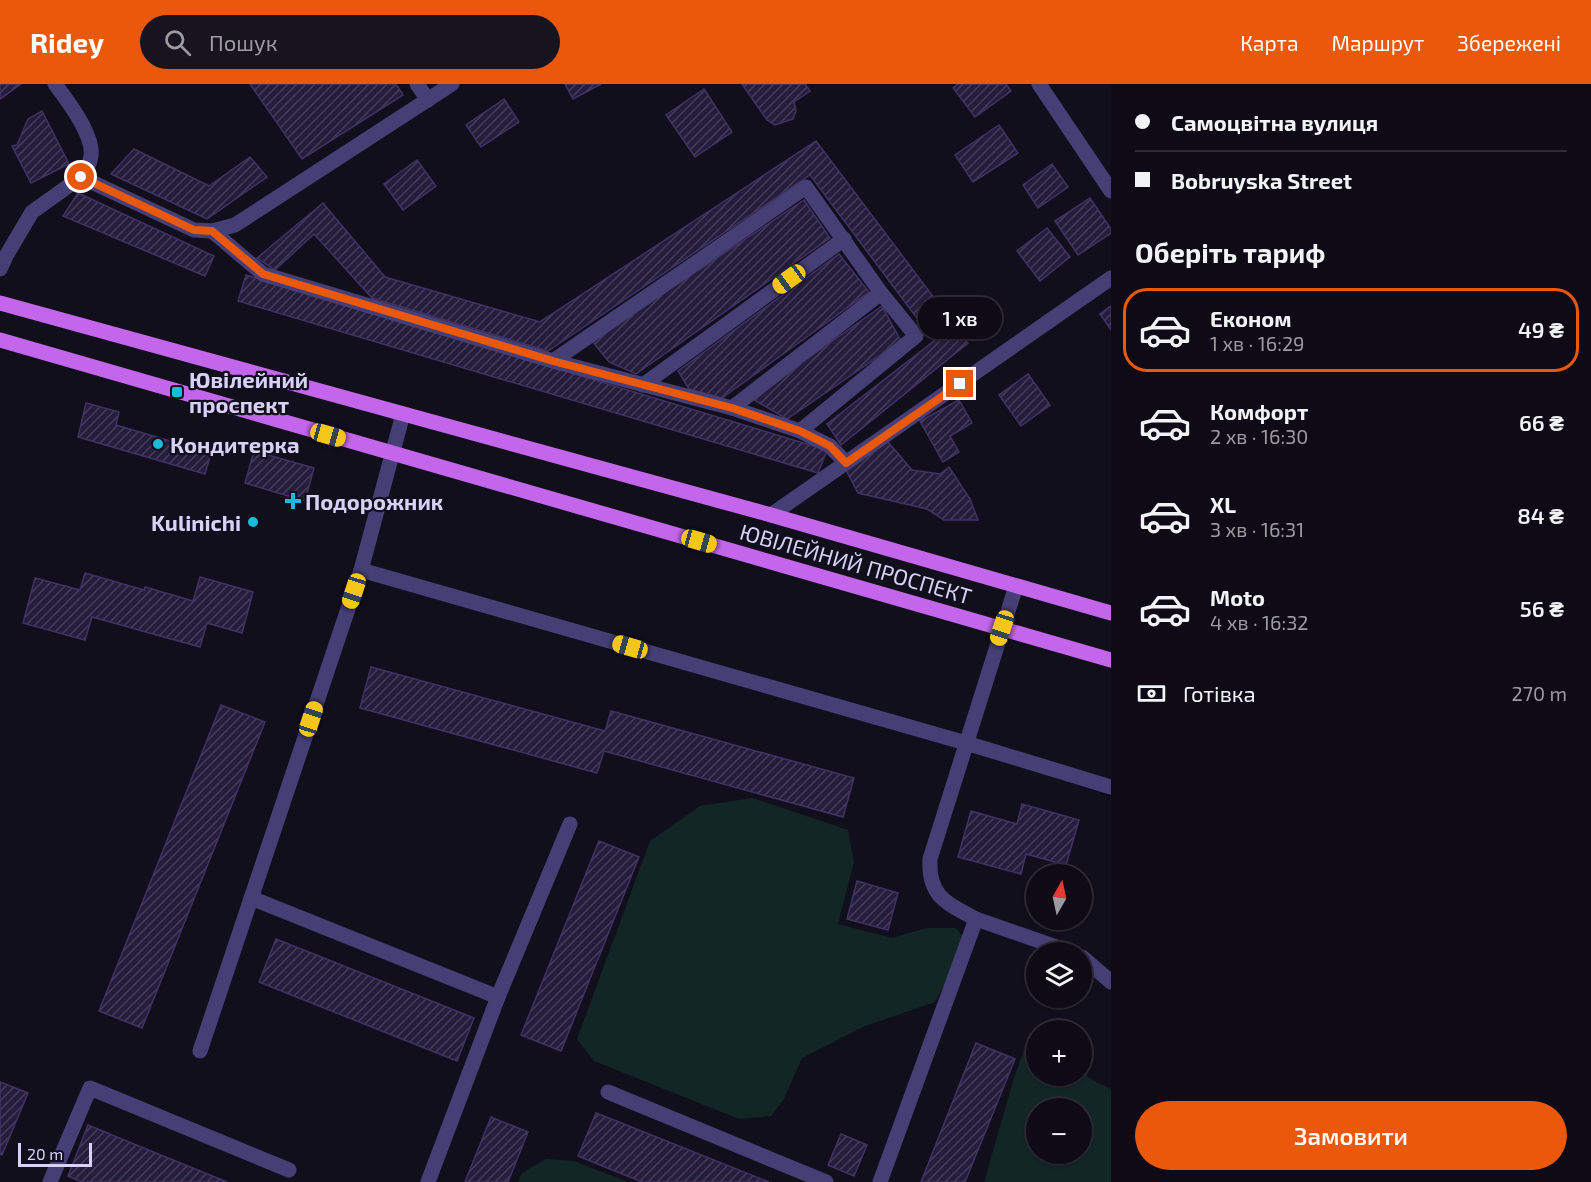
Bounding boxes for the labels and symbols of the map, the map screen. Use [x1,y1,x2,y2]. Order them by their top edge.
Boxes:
route start [67,163,94,190]
car [769,261,809,297]
callout: 1 хв [918,297,1002,339]
place label: Ювілейний проспект [189,366,308,417]
route end [946,370,973,397]
marker: Ювілейний проспект [170,385,184,399]
car [308,421,348,449]
place label: Кондитерка [170,431,299,457]
marker: Кондитерка [151,437,165,451]
place label: Подорожник [305,488,443,514]
marker: Подорожник [286,494,300,508]
place label: Kulinichi [151,509,241,535]
marker: Kulinichi [246,515,260,529]
street label: ЮВІЛЕЙНИЙ ПРОСПЕКТ [737,517,975,609]
car [679,527,719,555]
car [340,571,368,611]
car [988,608,1016,648]
car [610,633,650,661]
car [297,699,325,739]
north arrow [1026,864,1092,930]
scale bar [18,1140,92,1168]

